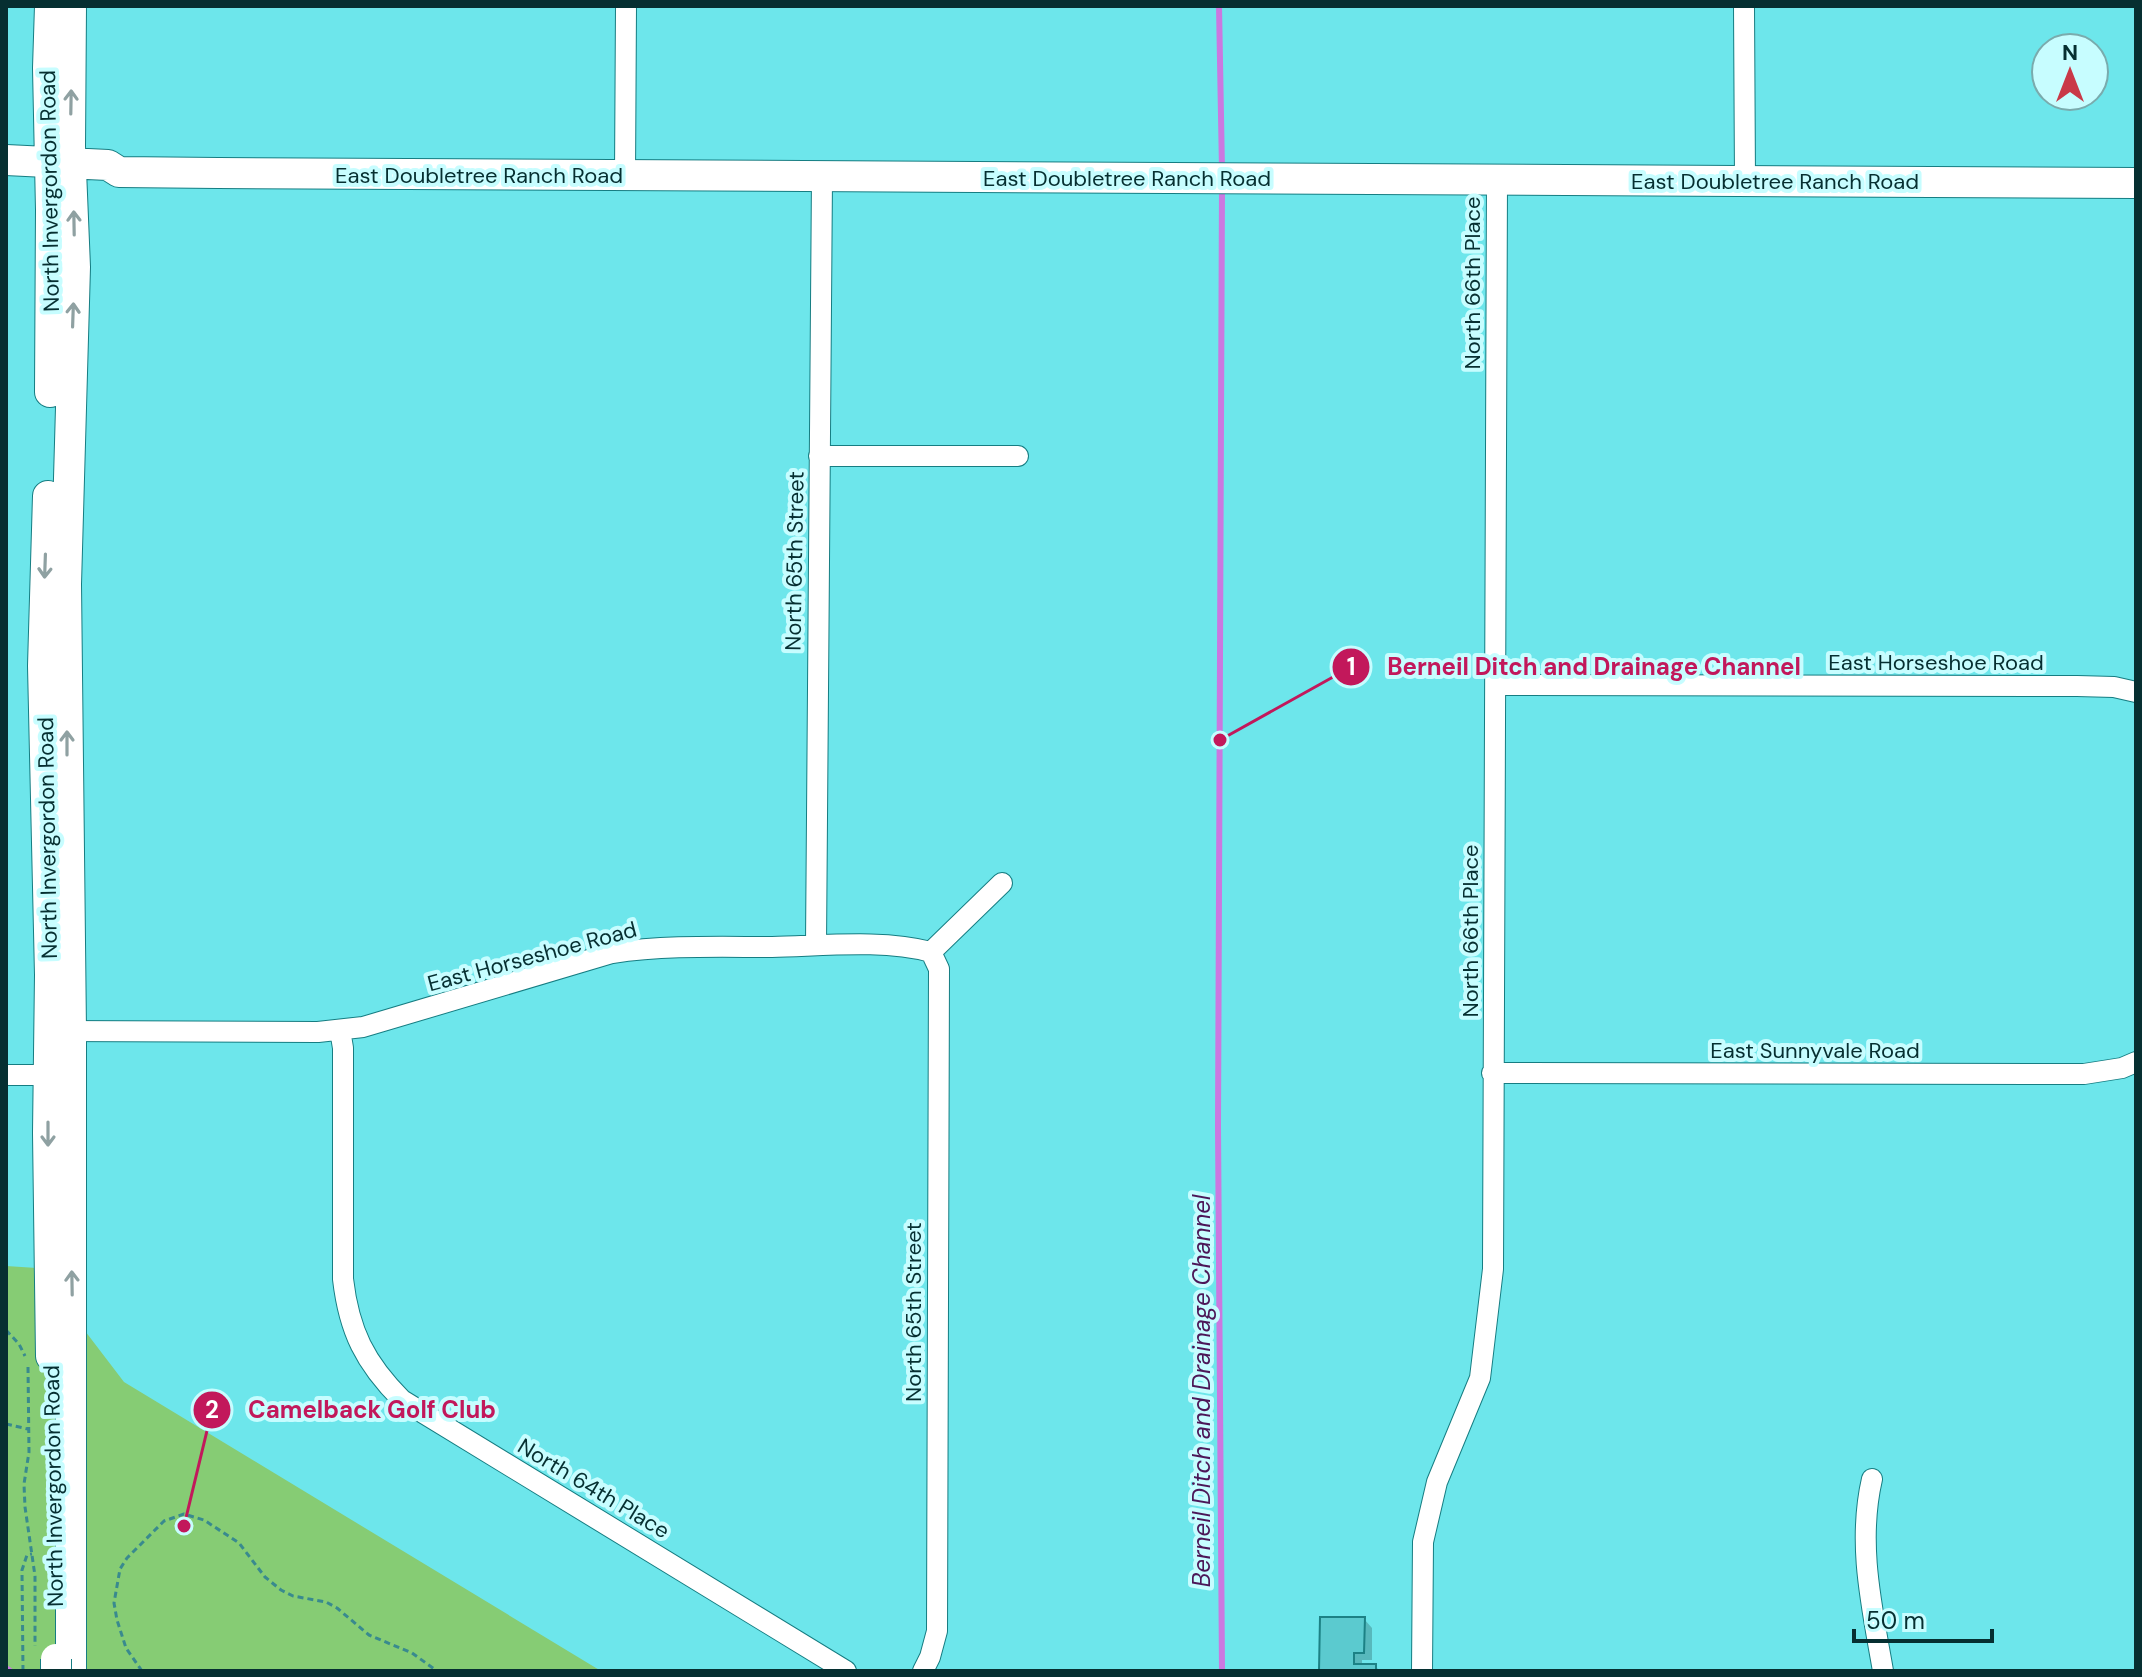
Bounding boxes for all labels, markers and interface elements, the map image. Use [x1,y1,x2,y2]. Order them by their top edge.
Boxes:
north arrow [2030,32,2110,112]
text: N [2062,38,2078,67]
street label: North Invergordon Road [33,70,66,312]
one-way arrow [63,89,79,116]
street label: East Doubletree Ranch Road [335,161,623,190]
street label: East Doubletree Ranch Road [983,164,1271,193]
street label: East Doubletree Ranch Road [1631,167,1919,196]
street label: North 66th Place [1458,197,1487,370]
one-way arrow [66,210,81,237]
one-way arrow [65,302,80,329]
street label: North 65th Street [778,471,811,651]
one-way arrow [37,552,52,579]
callout: Berneil Ditch and Drainage Channel [1331,643,1816,691]
street label: East Horseshoe Road [1828,648,2044,677]
text: 1 [1347,651,1355,682]
text: Berneil Ditch and Drainage Channel [1387,651,1801,682]
street label: North Invergordon Road [31,717,64,959]
one-way arrow [59,730,75,757]
street label: North 66th Place [1456,845,1485,1018]
street label: East Horseshoe Road [424,915,640,998]
street label: East Sunnyvale Road [1710,1036,1920,1065]
one-way arrow [40,1120,56,1147]
water label: Berneil Ditch and Drainage Channel [1186,1194,1217,1587]
street label: North 65th Street [899,1222,928,1402]
one-way arrow [64,1270,80,1297]
street label: North Invergordon Road [37,1365,70,1607]
callout: Camelback Golf Club [192,1386,512,1434]
text: 2 [205,1394,219,1425]
text: Camelback Golf Club [248,1394,496,1425]
street label: North 64th Place [512,1432,675,1545]
scale bar [1854,1593,1992,1643]
text: 50 m [1866,1605,1925,1636]

